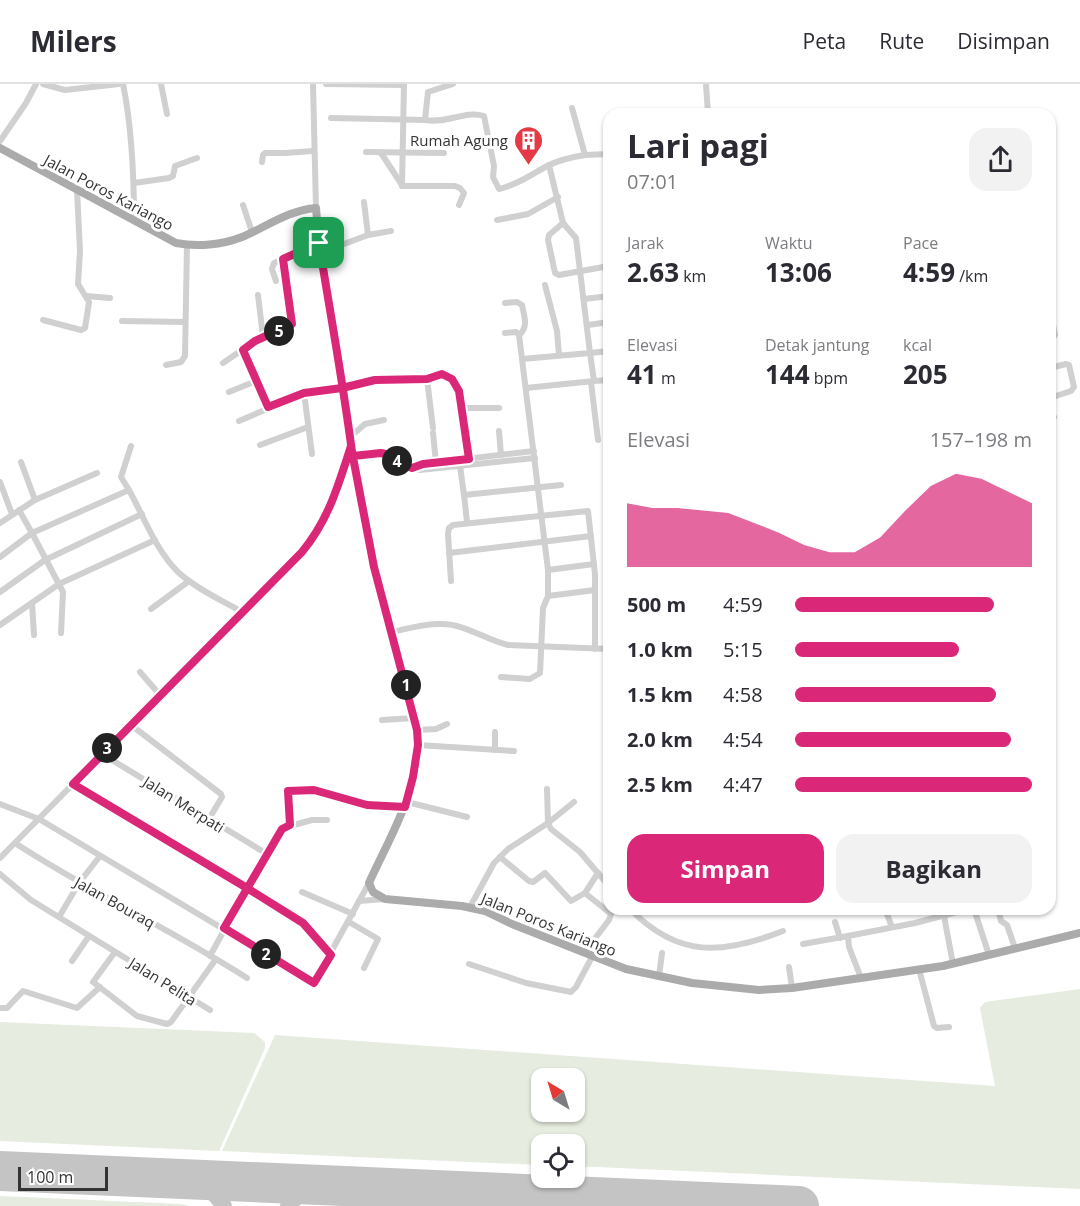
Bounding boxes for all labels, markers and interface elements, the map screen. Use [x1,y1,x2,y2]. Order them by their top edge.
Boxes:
text: Milers [30,22,117,60]
text: Peta [803,27,846,55]
text: Rute [879,27,924,55]
text: Disimpan [957,27,1050,55]
text: Lari pagi [627,123,769,168]
building icon: Rumah Agung [513,124,545,166]
button: share [969,128,1032,191]
place label: Rumah Agung [410,130,508,150]
street label: Jalan Poros Kariango [39,148,177,235]
text: 07:01 [627,168,678,195]
pin [293,217,344,268]
icon: arrive [302,226,335,259]
text: Jarak [627,232,664,254]
text: Waktu [765,232,813,254]
text: Pace [903,232,938,254]
text: 2.63 [627,254,679,290]
text: 13:06 [765,254,832,290]
text: 4:59 [903,254,955,290]
text: km [679,265,706,287]
text: /km [955,265,988,287]
pin: 5 [264,316,294,346]
text: 5 [274,320,284,342]
text: Elevasi [627,334,677,356]
text: Detak jantung [765,334,870,356]
text: kcal [903,334,932,356]
text: 41 [627,356,657,392]
text: 144 [765,356,810,392]
text: 205 [903,356,948,392]
text: m [657,367,676,389]
text: bpm [810,367,848,389]
text: Elevasi [627,426,690,453]
text: 157–198 m [930,426,1032,453]
pin: 4 [382,446,412,476]
text: 4 [392,450,402,472]
text: 500 m [627,591,686,618]
text: 4:59 [723,591,763,618]
text: 1.0 km [627,636,693,663]
text: 5:15 [723,636,763,663]
pin: 1 [391,670,421,700]
text: 1 [401,674,411,696]
text: 1.5 km [627,681,693,708]
text: 4:58 [723,681,763,708]
text: 2.0 km [627,726,693,753]
text: 4:54 [723,726,763,753]
pin: 3 [92,733,122,763]
text: 3 [102,737,112,759]
street label: Jalan Merpati [138,770,228,837]
text: 2.5 km [627,771,693,798]
text: 4:47 [723,771,763,798]
button: Simpan [627,834,824,903]
button: Bagikan [836,834,1032,903]
street label: Jalan Bouraq [69,871,159,932]
street label: Jalan Poros Kariango [477,887,619,960]
pin: 2 [251,939,281,969]
text: 2 [261,943,271,965]
street label: Jalan Pelita [124,951,201,1010]
north arrow [531,1068,585,1122]
map controls [531,1068,585,1188]
button: locate [531,1134,585,1188]
scale bar [18,1164,108,1192]
text: 100 m [27,1166,73,1188]

